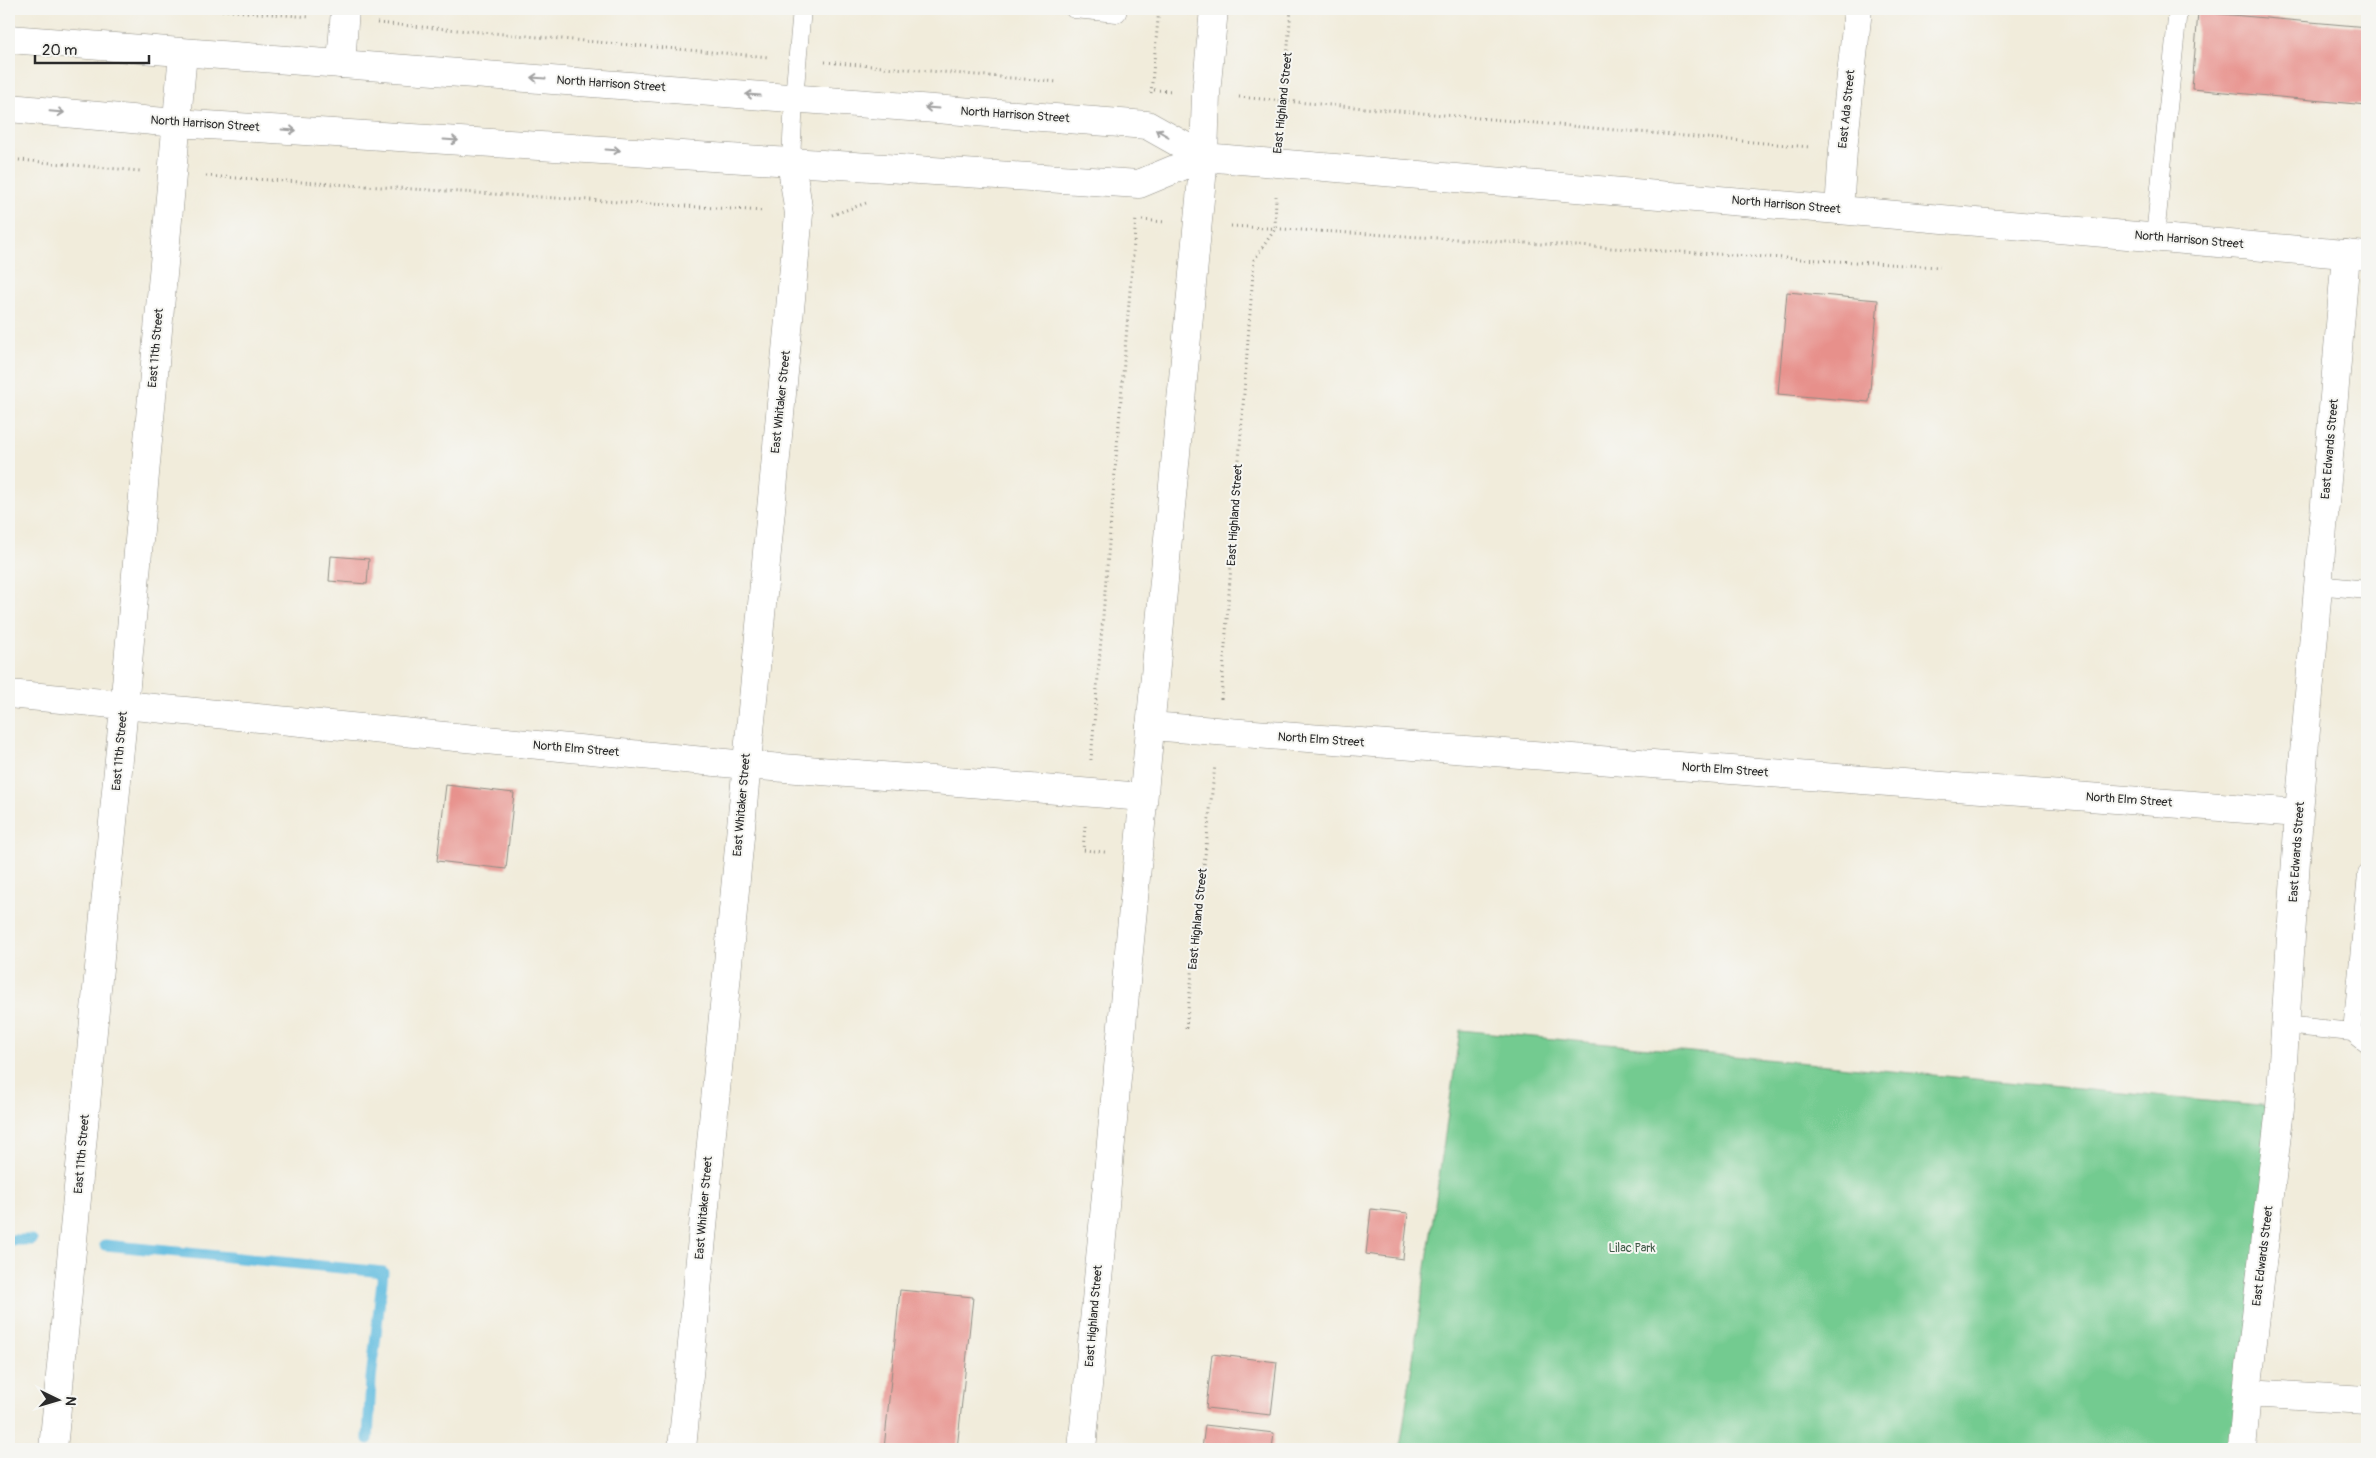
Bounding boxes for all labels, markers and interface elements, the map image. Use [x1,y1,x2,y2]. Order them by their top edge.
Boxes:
scale bar [35,32,149,64]
text: 20 m [42,41,77,60]
street label: East Highland Street [1270,51,1296,155]
street label: East Ada Street [1835,69,1859,149]
street label: North Harrison Street [556,73,666,95]
one-way arrow [531,74,547,83]
one-way arrow [745,90,761,99]
one-way arrow [924,104,940,113]
street label: North Harrison Street [960,104,1070,126]
one-way arrow [49,107,65,117]
street label: North Harrison Street [150,113,260,135]
one-way arrow [281,125,297,134]
one-way arrow [1154,128,1169,138]
one-way arrow [443,135,459,144]
one-way arrow [605,145,621,155]
street label: North Harrison Street [1731,193,1841,217]
street label: North Harrison Street [2134,228,2244,252]
street label: East 11th Street [145,308,167,388]
street label: East Whitaker Street [768,350,794,454]
street label: East Edwards Street [2318,398,2342,500]
street label: East Highland Street [1224,463,1246,566]
street label: East 11th Street [109,711,131,791]
street label: North Elm Street [1277,729,1365,751]
street label: North Elm Street [532,738,620,760]
street label: East Whitaker Street [730,753,754,857]
street label: North Elm Street [1681,759,1769,781]
street label: North Elm Street [2085,789,2173,811]
street label: East Edwards Street [2286,801,2308,903]
street label: East Highland Street [1185,867,1211,971]
street label: East 11th Street [71,1114,93,1194]
street label: East Whitaker Street [692,1156,716,1260]
street label: East Edwards Street [2249,1205,2277,1307]
park label: Lilac Park [1608,1241,1656,1256]
street label: East Highland Street [1082,1264,1106,1367]
north arrow [32,1376,82,1426]
text: N [62,1396,79,1407]

